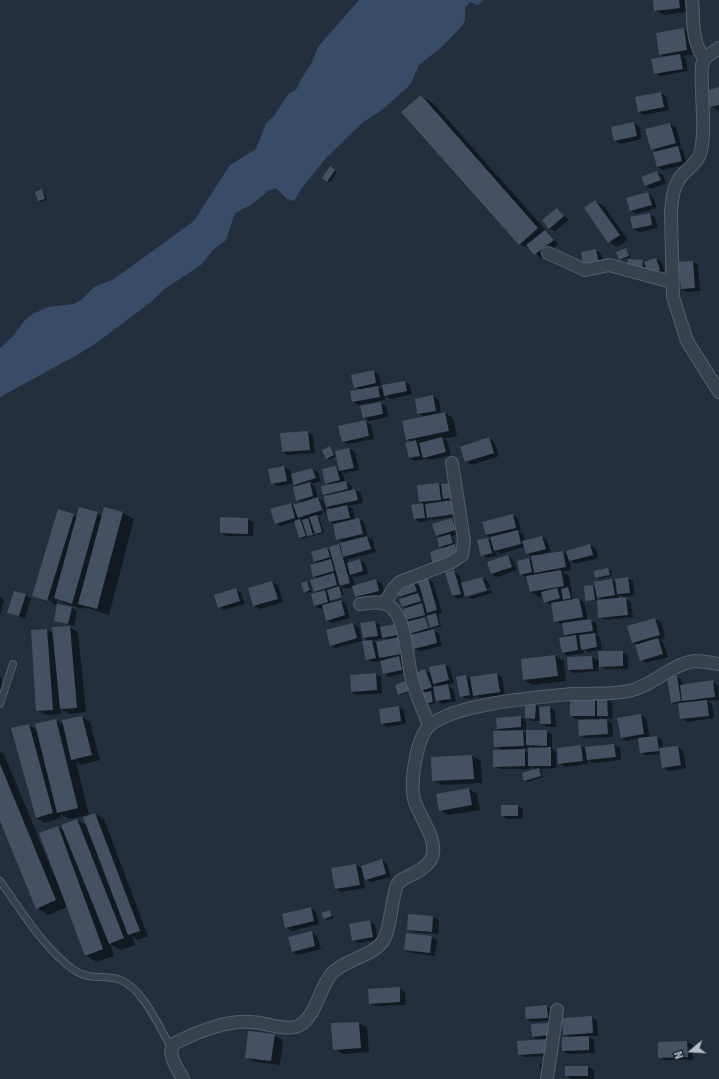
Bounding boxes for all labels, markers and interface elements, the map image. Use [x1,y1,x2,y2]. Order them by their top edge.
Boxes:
north arrow [671,1031,711,1071]
text: N [671,1049,687,1061]

